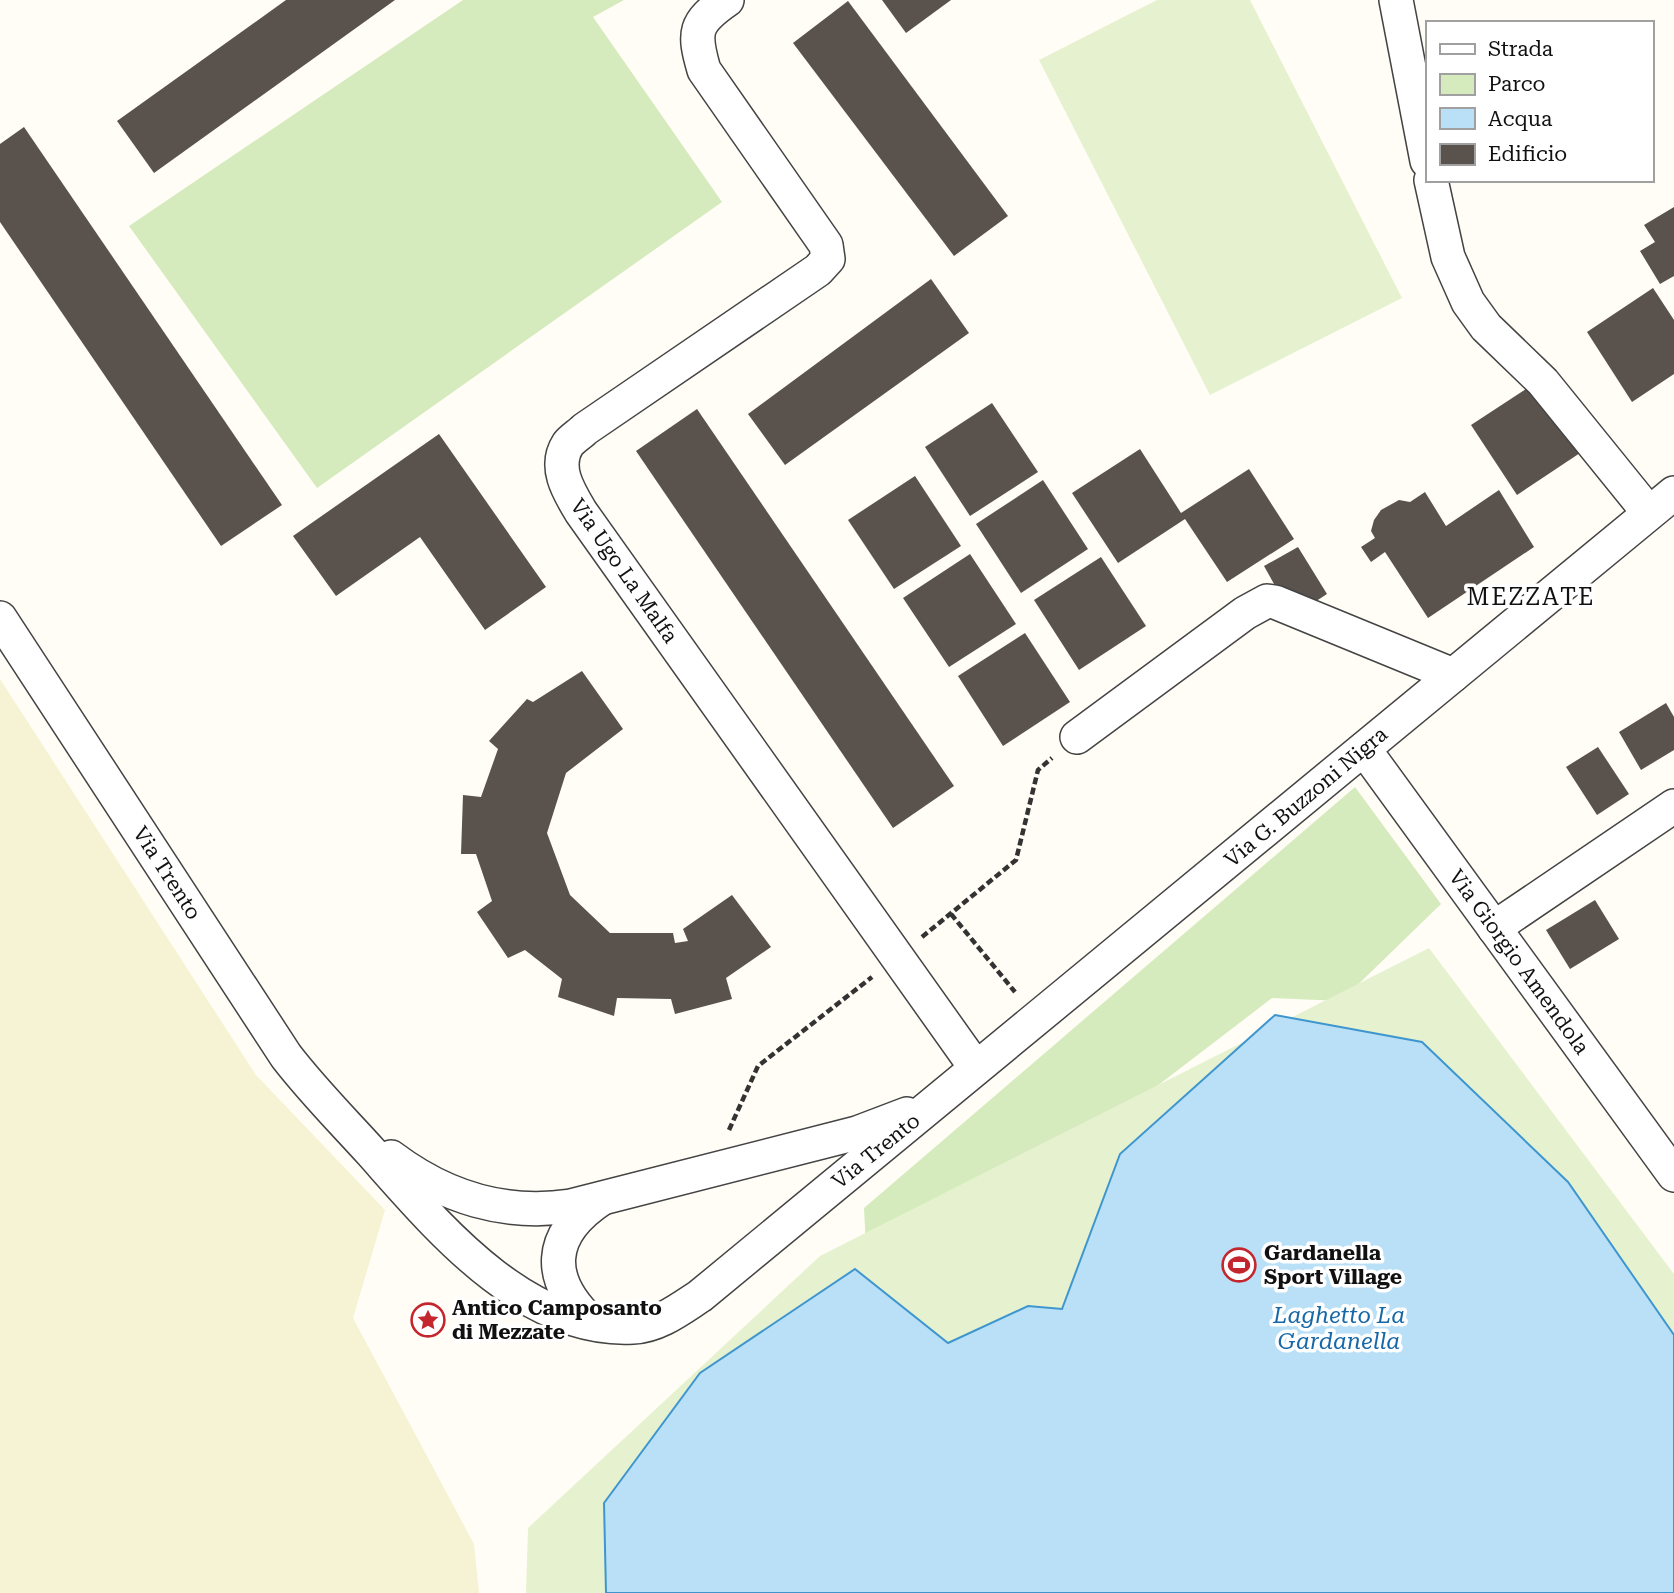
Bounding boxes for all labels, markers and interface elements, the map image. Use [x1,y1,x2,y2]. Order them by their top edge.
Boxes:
legend [1426,21,1653,182]
text: Strada [1488,37,1554,61]
text: Parco [1488,72,1545,96]
text: Acqua [1488,107,1553,131]
text: Edificio [1488,142,1567,166]
street label: Via Ugo La Malfa [565,494,683,648]
district label: MEZZATE [1466,583,1596,611]
street label: Via G. Buzzoni Nigra [1220,722,1393,872]
street label: Via Trento [128,822,206,924]
street label: Via Giorgio Amendola [1444,865,1594,1059]
street label: Via Trento [827,1108,925,1194]
place label: Gardanella Sport Village [1264,1241,1402,1289]
sports icon: Gardanella Sport Village [1220,1246,1258,1284]
place label: Antico Camposanto di Mezzate [452,1296,662,1344]
place icon: Antico Camposanto di Mezzate [409,1301,447,1339]
water label: Laghetto La Gardanella [1272,1302,1405,1355]

